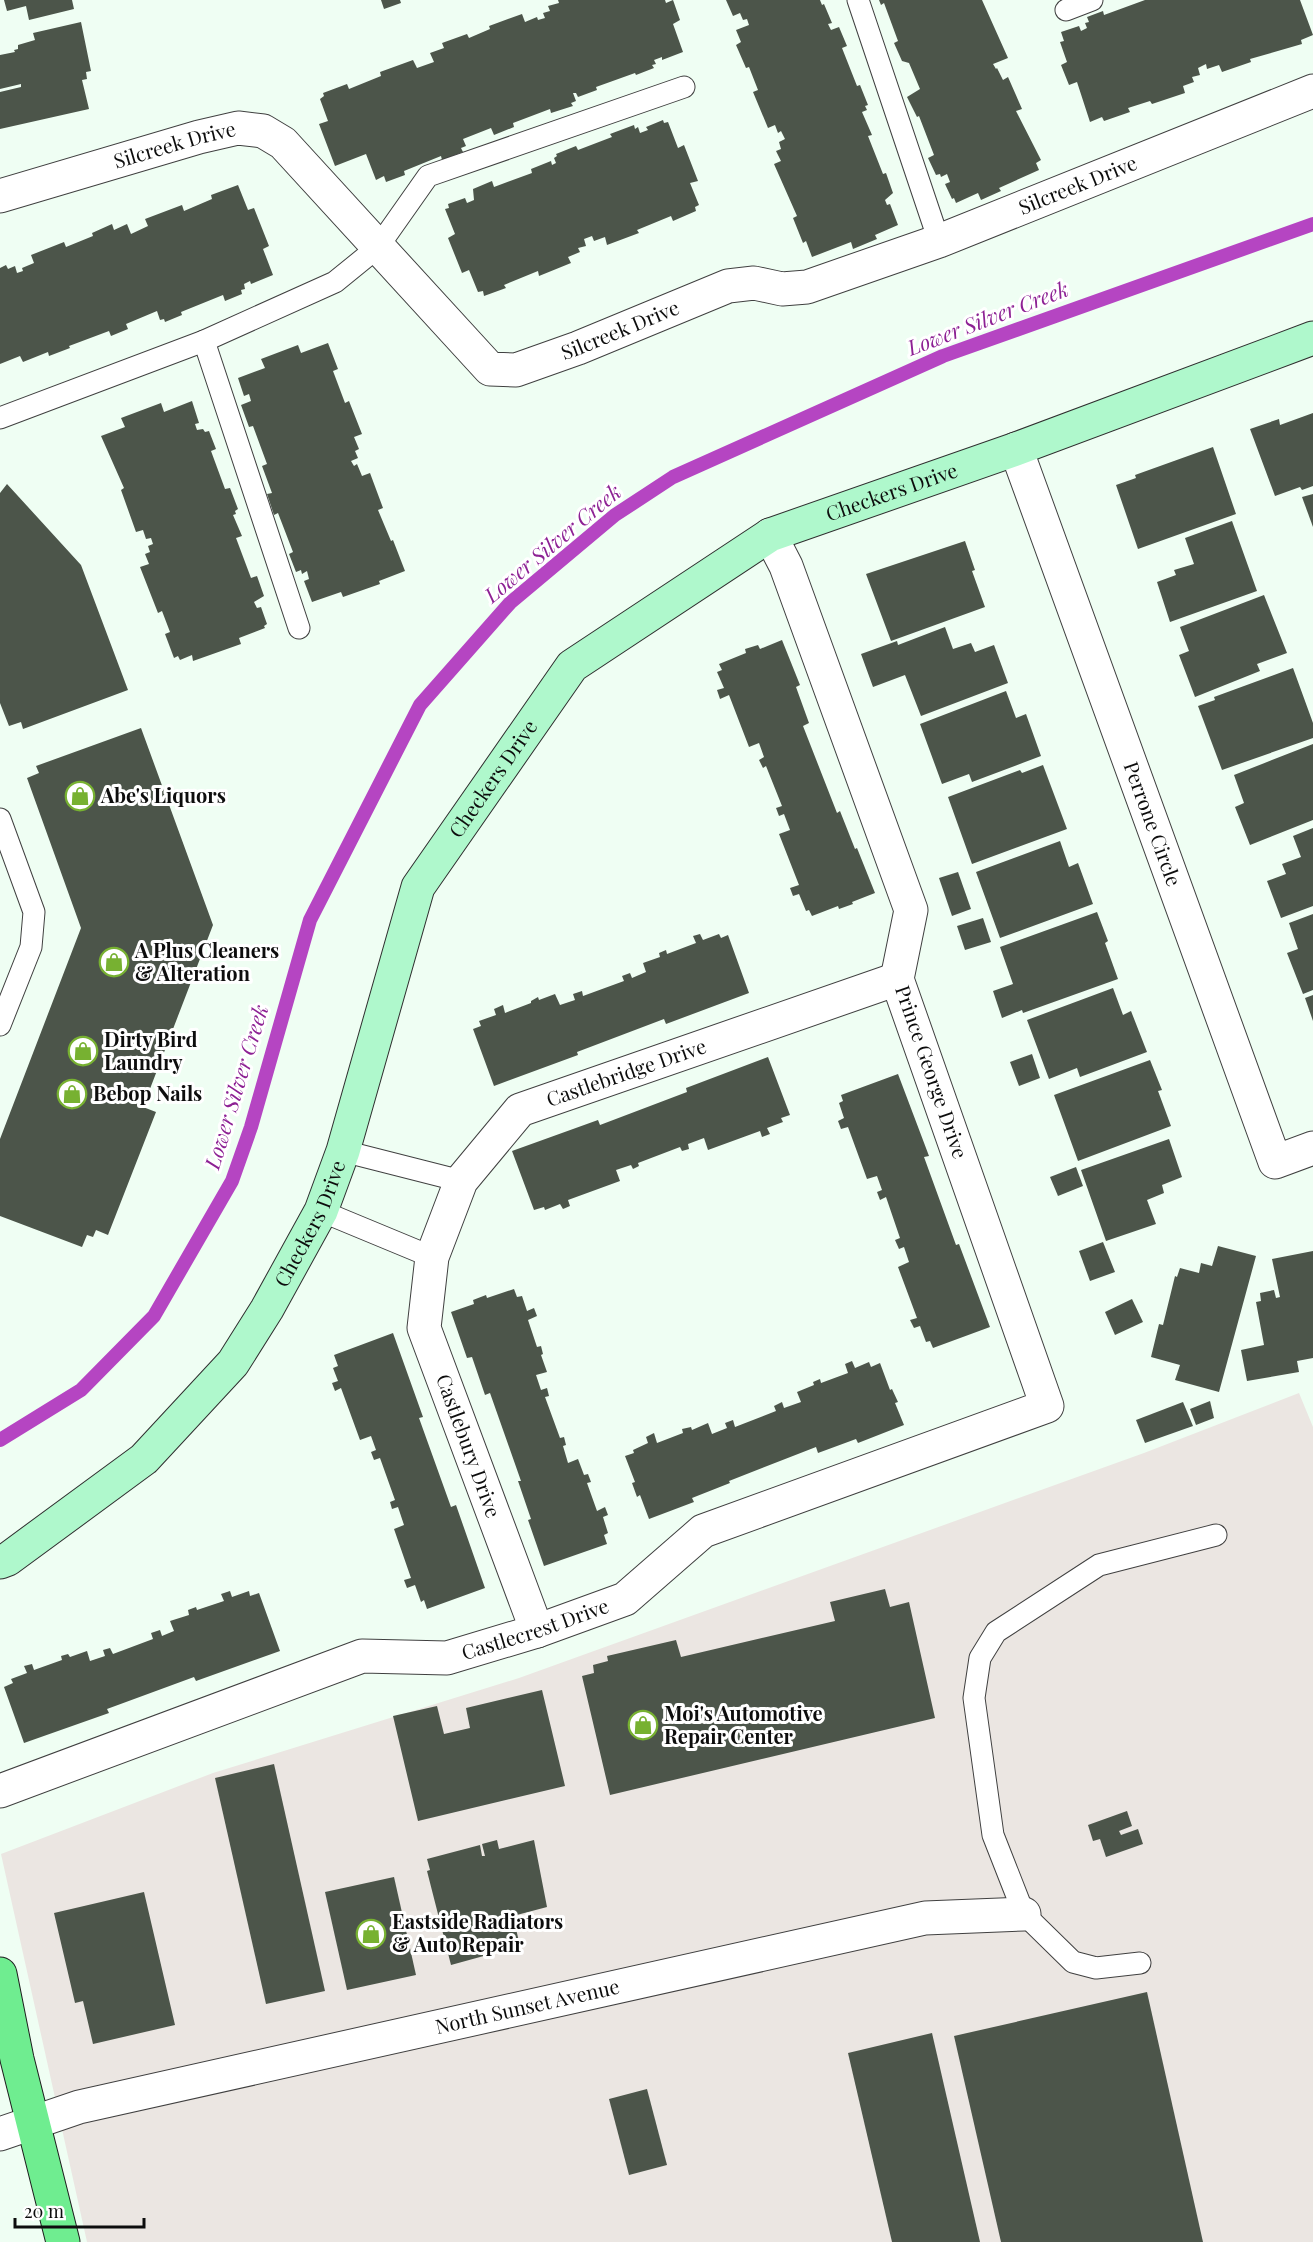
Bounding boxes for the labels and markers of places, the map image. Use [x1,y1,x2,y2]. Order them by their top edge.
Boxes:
shop icon: Abe's Liquors [64,780,96,812]
place label: Abe's Liquors [100,781,226,808]
place label: A Plus Cleaners & Alteration [134,936,279,986]
shop icon: A Plus Cleaners & Alteration [98,946,130,978]
place label: Dirty Bird Laundry [104,1025,197,1075]
shop icon: Dirty Bird Laundry [67,1035,99,1067]
shop icon: Bebop Nails [56,1078,88,1110]
place label: Bebop Nails [93,1079,202,1106]
place label: Moi's Automotive Repair Center [664,1699,823,1749]
shop icon: Moi's Automotive Repair Center [627,1709,659,1741]
place label: Eastside Radiators & Auto Repair [392,1907,563,1957]
shop icon: Eastside Radiators & Auto Repair [355,1918,387,1950]

